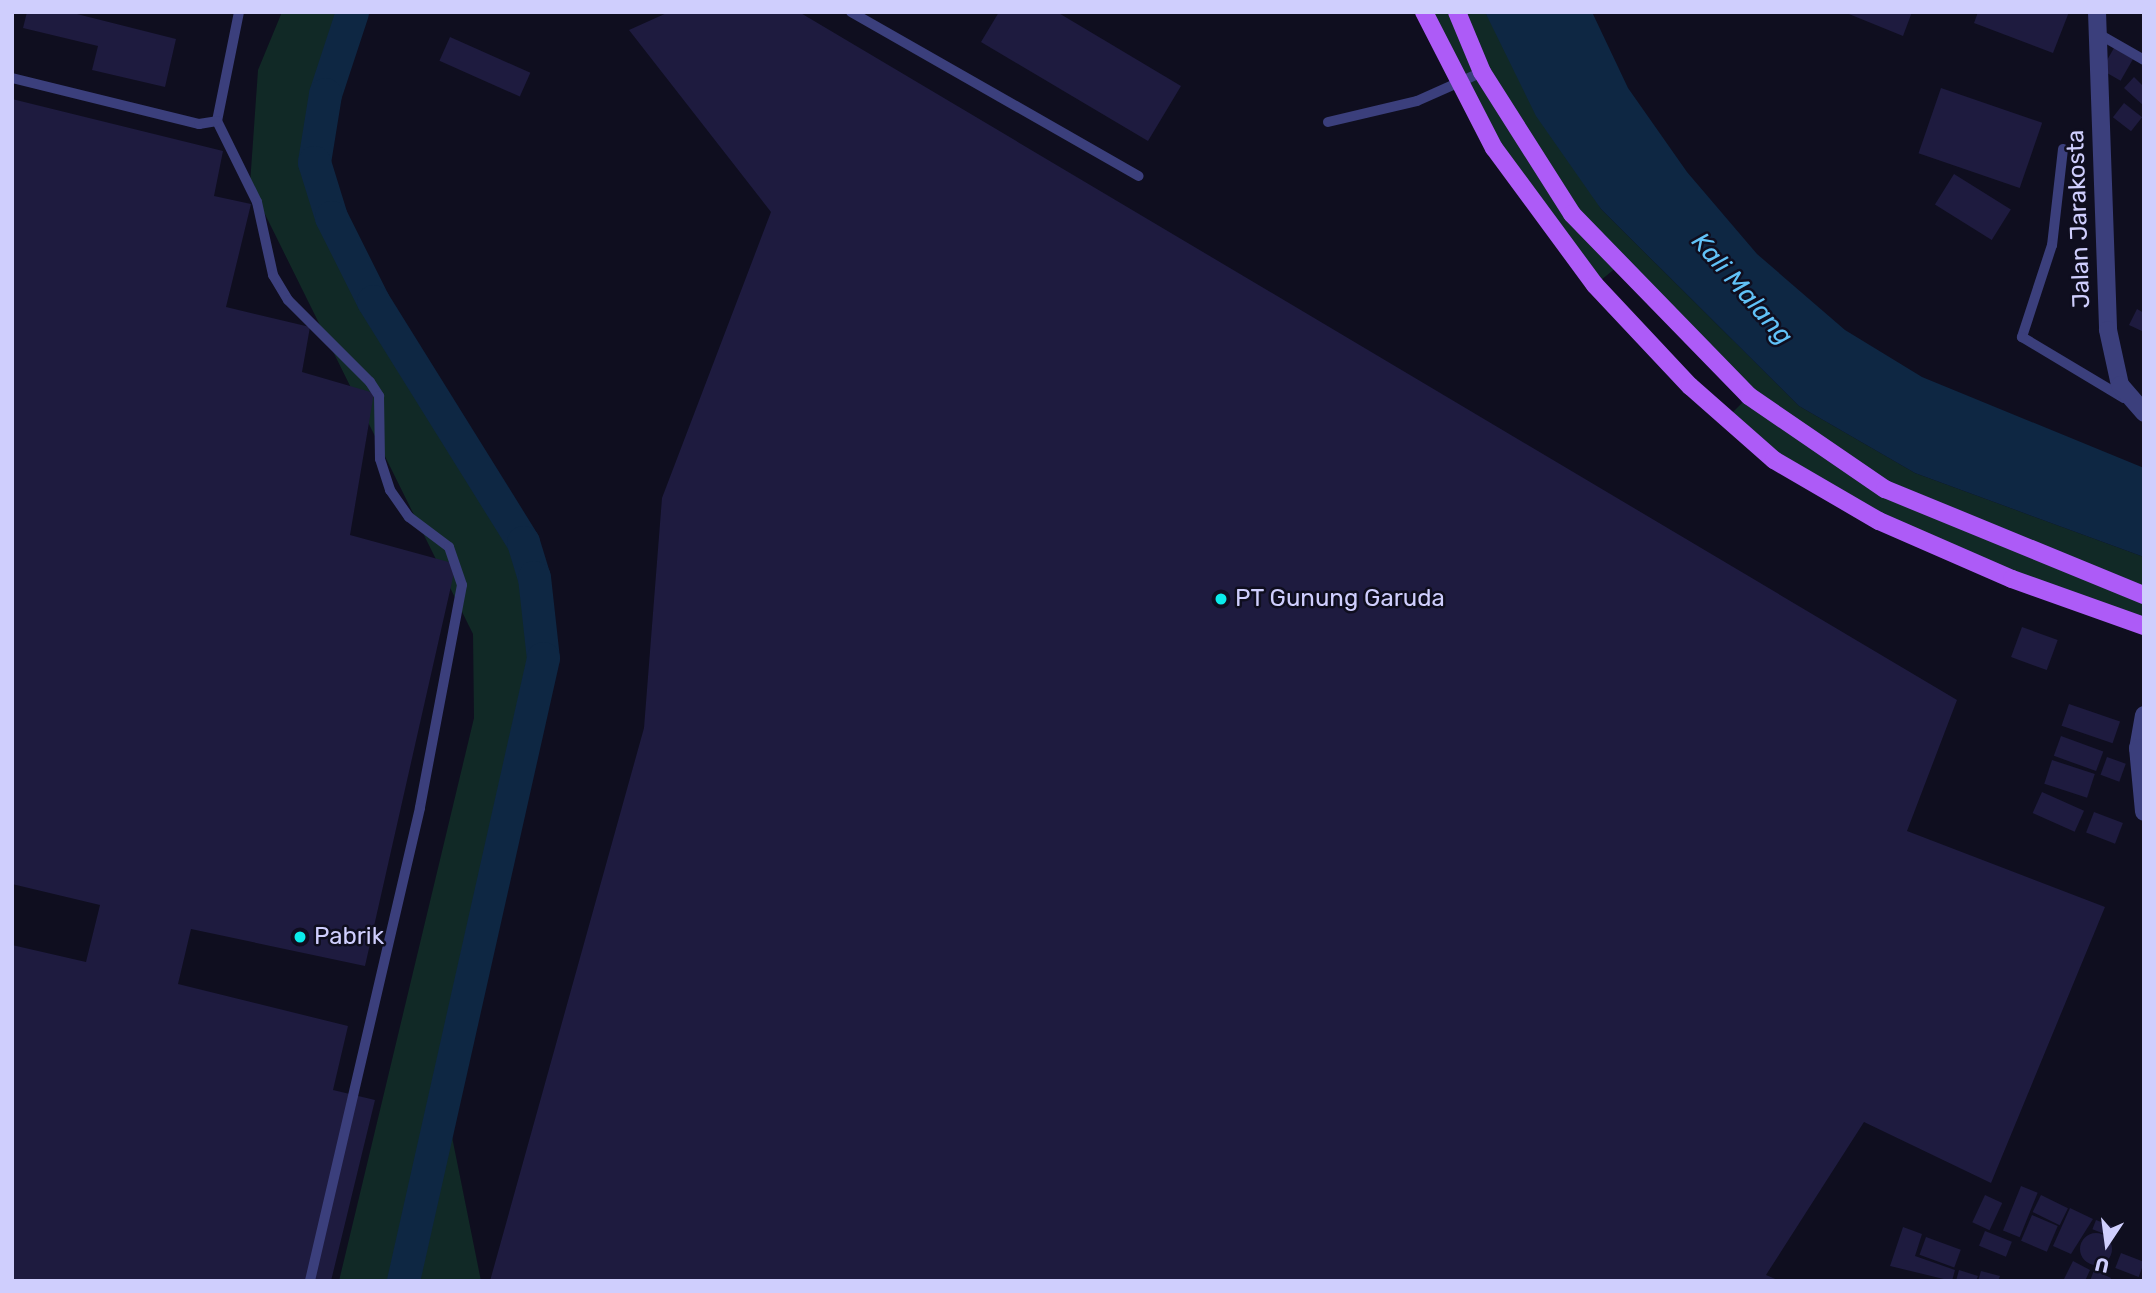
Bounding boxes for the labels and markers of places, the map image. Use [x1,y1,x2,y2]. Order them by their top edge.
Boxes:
place label: PT Gunung Garuda [1235,585,1445,613]
marker: PT Gunung Garuda [1213,591,1229,607]
place label: Pabrik [314,923,384,951]
marker: Pabrik [292,929,308,945]

